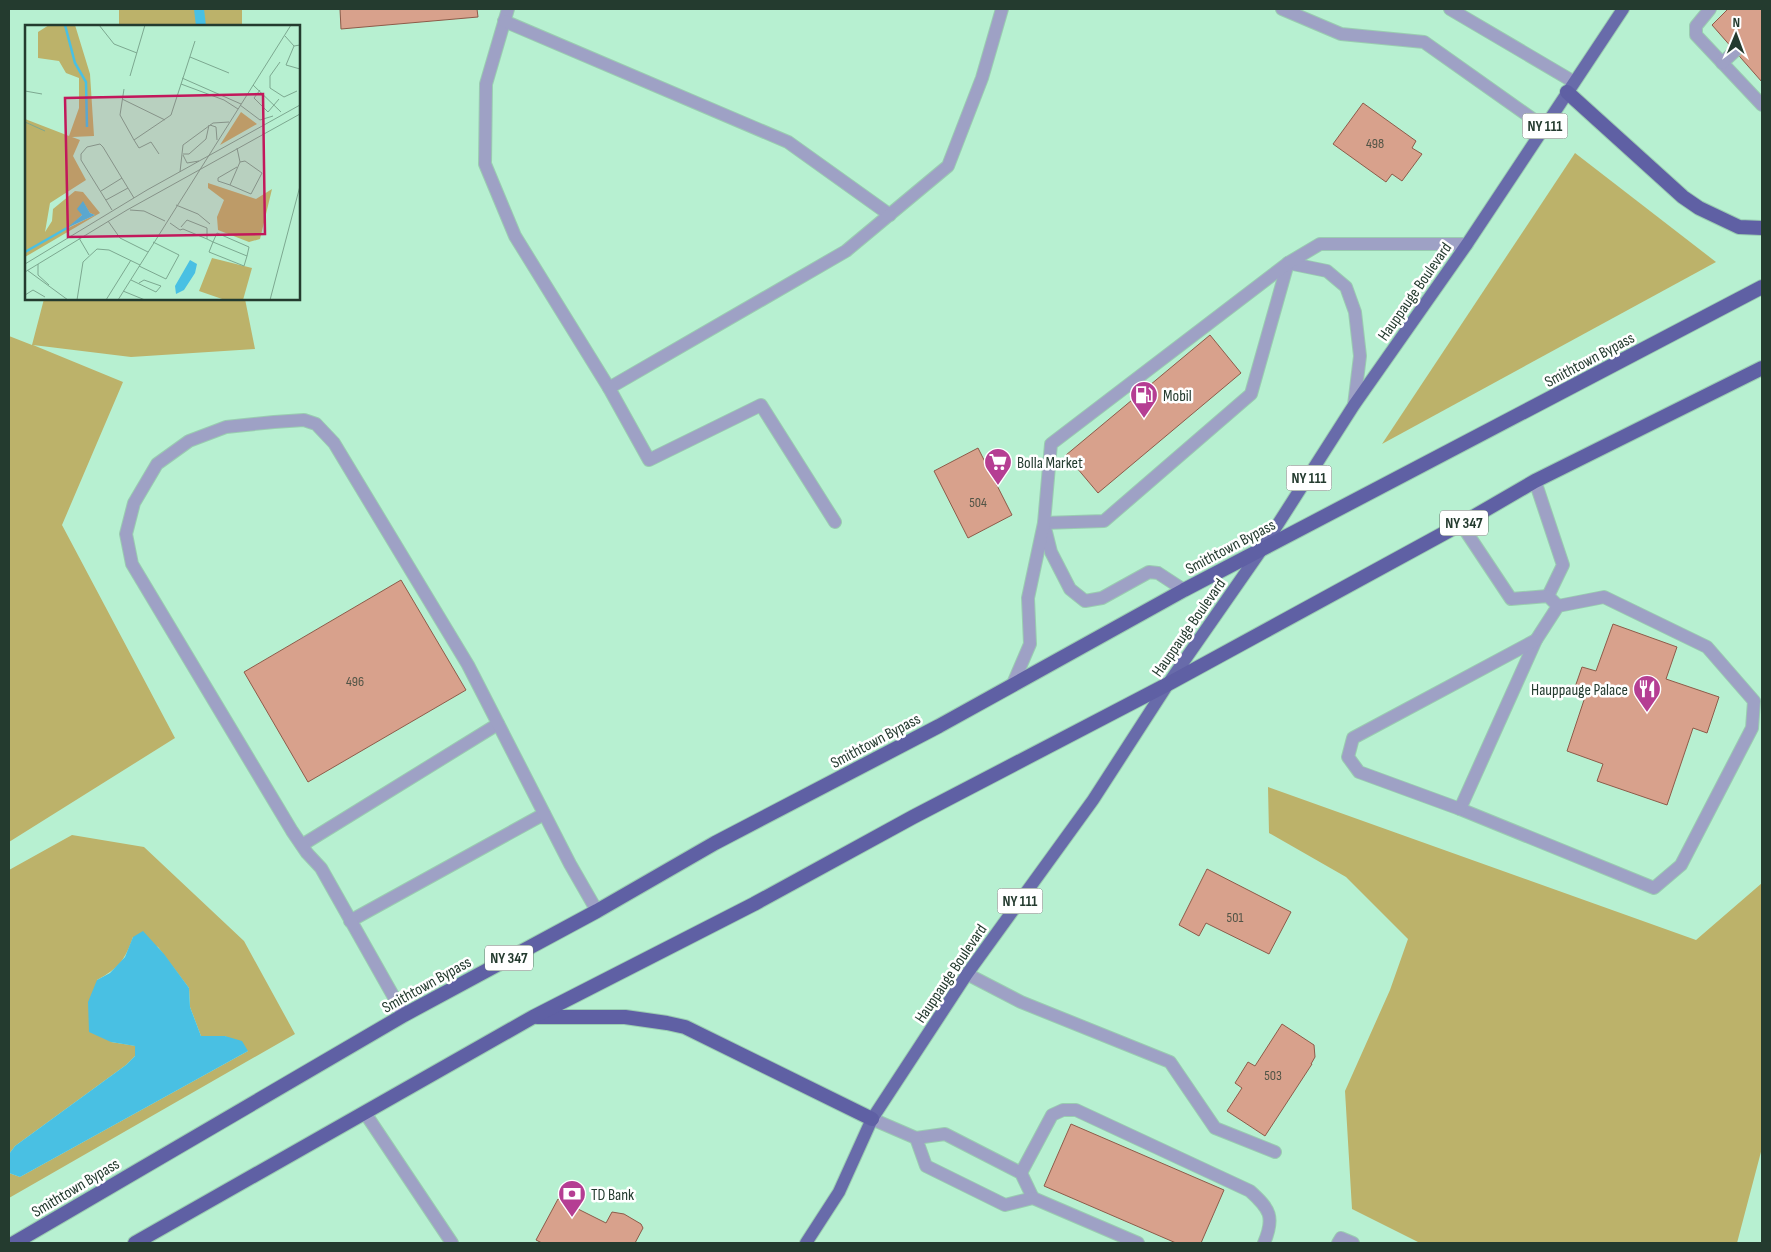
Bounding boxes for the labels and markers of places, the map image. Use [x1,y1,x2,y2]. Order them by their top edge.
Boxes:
fuel station icon: Mobil [1129,380,1159,419]
place label: Mobil [1163,387,1192,406]
supermarket icon: Bolla Market [983,447,1013,486]
place label: Bolla Market [1017,454,1083,473]
restaurant icon: Hauppauge Palace [1632,674,1662,713]
place label: Hauppauge Palace [1531,681,1628,700]
bank icon: TD Bank [557,1179,587,1218]
place label: TD Bank [591,1186,634,1205]

